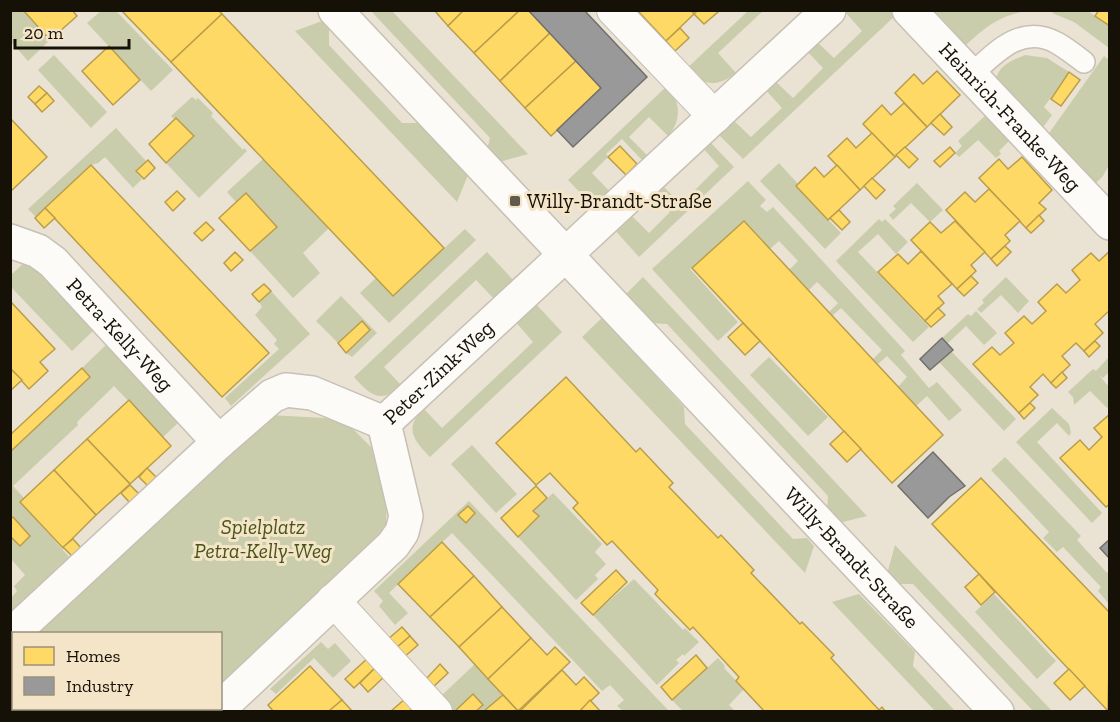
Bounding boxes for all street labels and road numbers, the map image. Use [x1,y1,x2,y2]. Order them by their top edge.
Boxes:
street label: Heinrich-Franke-Weg [934,37,1087,197]
street label: Petra-Kelly-Weg [62,272,179,396]
street label: Peter-Zink-Weg [378,314,499,429]
street label: Willy-Brandt-Straße [779,482,925,633]

